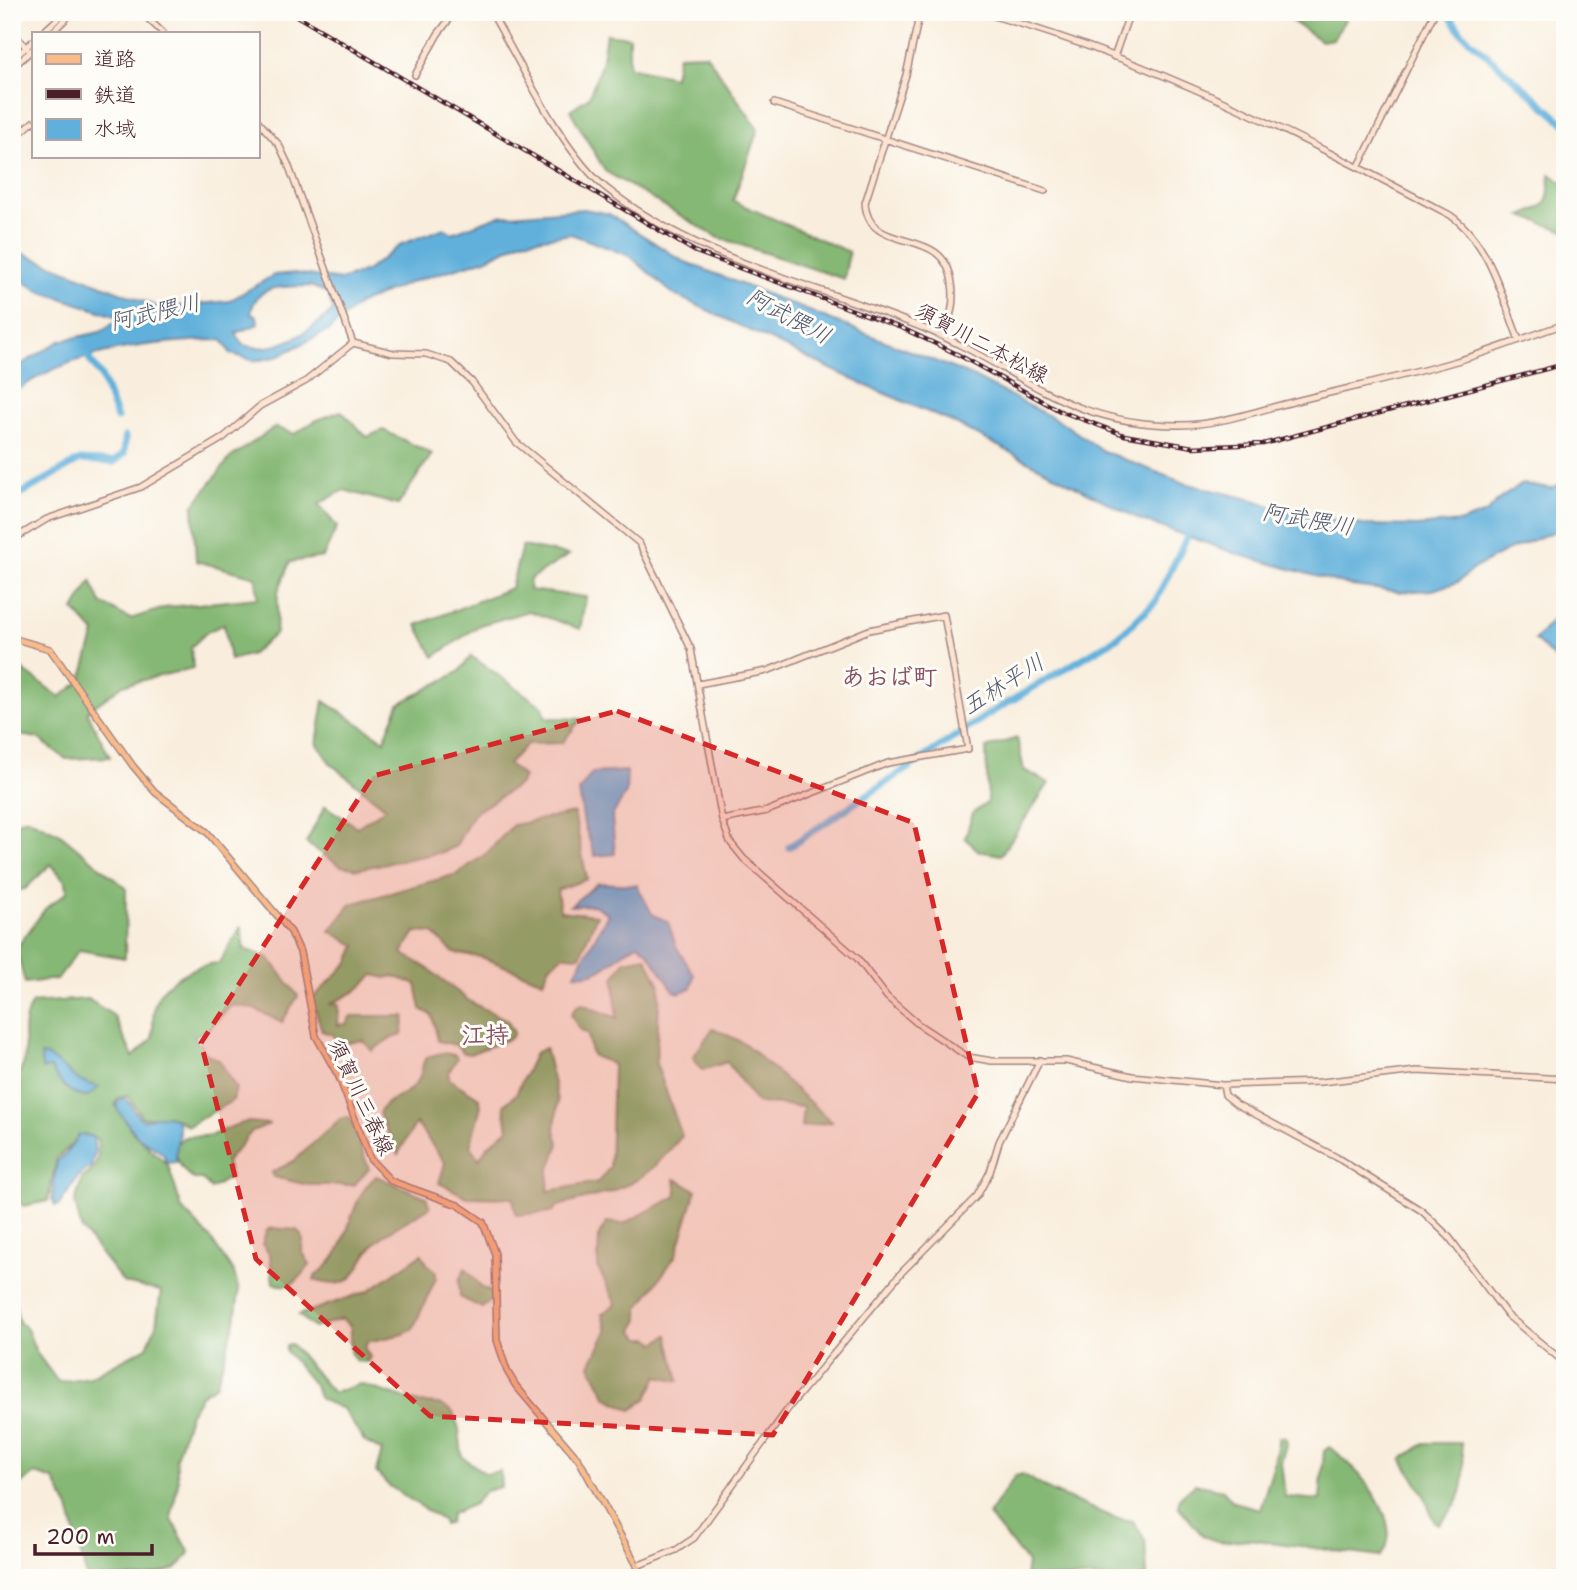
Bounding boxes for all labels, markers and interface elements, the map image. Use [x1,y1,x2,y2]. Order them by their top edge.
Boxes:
legend [32,32,259,158]
text: 道路 [94,45,136,73]
text: 鉄道 [94,81,136,109]
text: 水域 [94,115,136,143]
water label: 阿武隈川 [741,281,837,351]
water label: 阿武隈川 [107,287,203,337]
street label: 須賀川二本松線 [911,296,1053,390]
water label: 阿武隈川 [1260,496,1356,542]
water label: 五林平川 [956,647,1050,721]
district label: あおば町 [841,661,937,693]
district label: 江持 [461,1019,509,1051]
street label: 須賀川三春線 [322,1034,400,1160]
scale bar [35,1513,152,1557]
text: 200 m [46,1523,115,1551]

